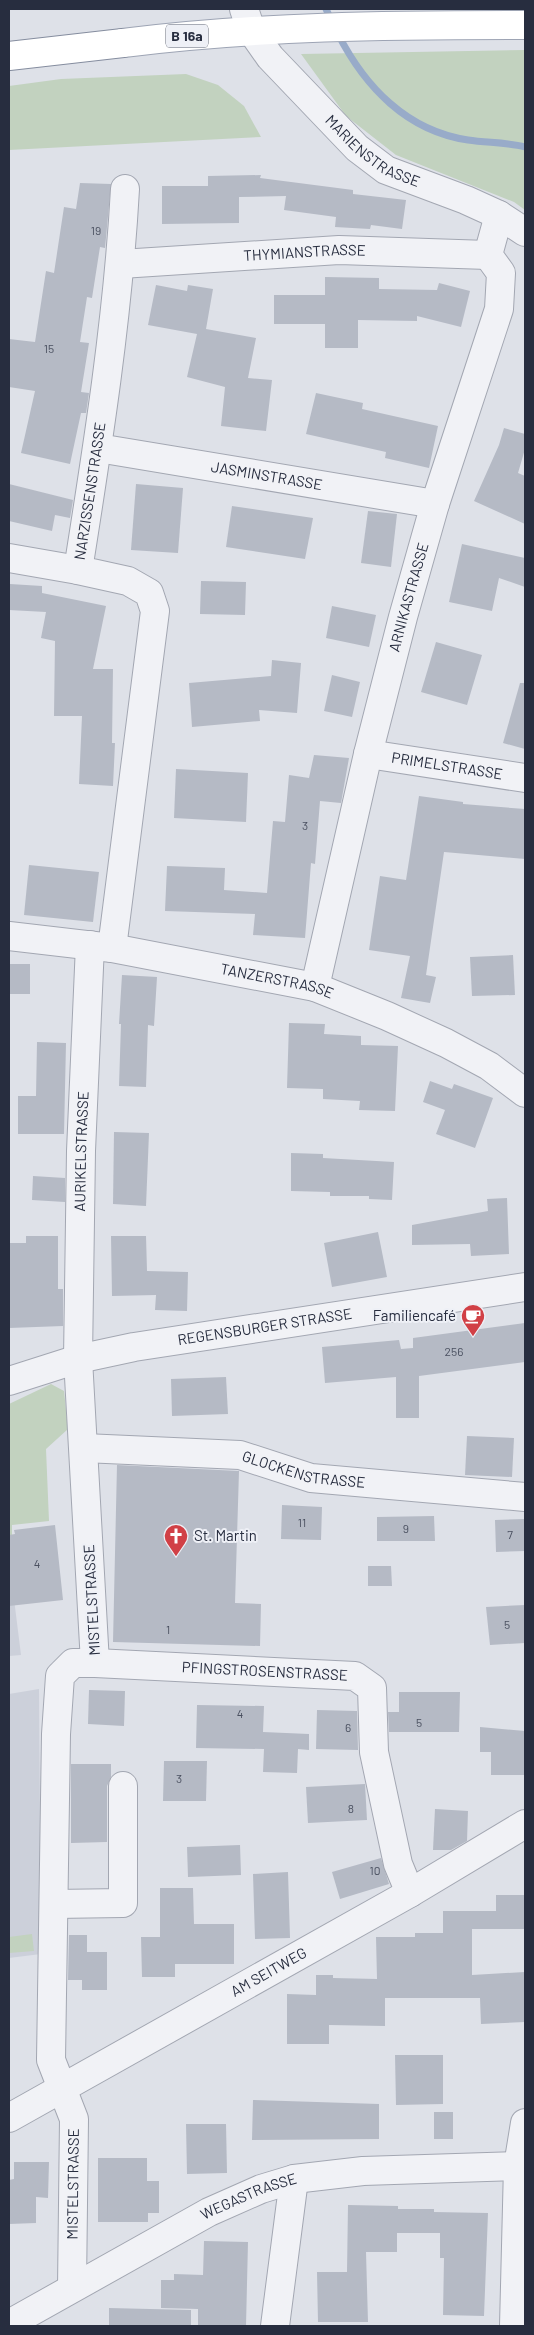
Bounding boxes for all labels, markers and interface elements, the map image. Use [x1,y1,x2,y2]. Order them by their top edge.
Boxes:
road number: B 16a [166,24,208,48]
street label: MARIENSTRASSE [322,111,423,190]
house number: 19 [91,223,101,237]
street label: THYMIANSTRASSE [243,240,366,264]
house number: 15 [44,341,54,355]
street label: NARZISSENSTRASSE [70,421,109,561]
street label: JASMINSTRASSE [210,457,324,493]
street label: ARNIKASTRASSE [385,540,432,653]
street label: PRIMELSTRASSE [390,748,504,782]
house number: 3 [302,818,308,832]
street label: TANZERSTRASSE [219,959,337,1002]
street label: AURIKELSTRASSE [70,1091,92,1212]
cafe icon: Familiencafé [460,1303,486,1337]
street label: REGENSBURGER STRASSE [176,1304,353,1348]
place label: Familiencafé [373,1306,456,1324]
house number: 256 [445,1344,463,1358]
street label: GLOCKENSTRASSE [240,1446,366,1491]
house number: 11 [298,1515,306,1529]
house number: 9 [403,1521,409,1535]
church icon: St. Martin [163,1523,189,1557]
place label: St. Martin [194,1526,257,1544]
house number: 7 [507,1527,513,1541]
street label: MISTELSTRASSE [79,1544,103,1656]
house number: 4 [34,1556,40,1570]
house number: 5 [504,1617,510,1631]
house number: 1 [166,1622,170,1636]
street label: PFINGSTROSENSTRASSE [181,1657,348,1684]
house number: 4 [237,1706,243,1720]
house number: 5 [416,1715,422,1729]
house number: 6 [345,1720,351,1734]
house number: 3 [176,1771,182,1785]
house number: 8 [348,1801,354,1815]
house number: 10 [370,1863,380,1877]
street label: AM SEITWEG [227,1943,310,2000]
street label: MISTELSTRASSE [63,2128,82,2240]
street label: WEGASTRASSE [197,2169,299,2223]

